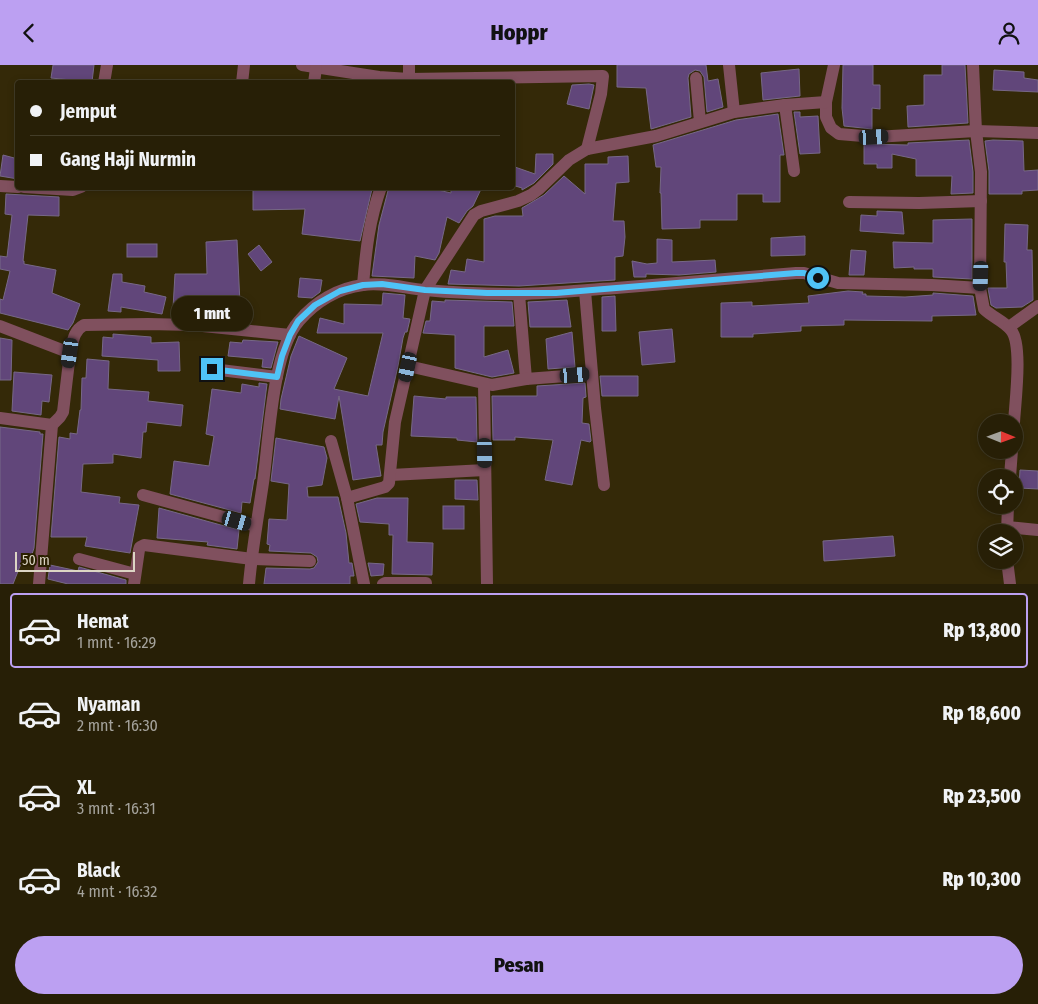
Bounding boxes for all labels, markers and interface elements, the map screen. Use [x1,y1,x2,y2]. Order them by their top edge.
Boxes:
icon: back [15,19,43,47]
text: Hoppr [490,19,548,46]
icon: person [995,19,1023,47]
text: Jemput [60,100,117,123]
car [858,129,889,145]
text: Gang Haji Nurmin [60,148,196,171]
car [972,261,989,291]
route start [807,267,829,289]
callout: 1 mnt [171,297,253,331]
text: 1 mnt [194,304,230,323]
car [60,337,79,369]
car [397,351,418,383]
route end [201,358,223,380]
car [559,366,590,384]
north arrow [978,414,1022,459]
map controls [978,414,1023,569]
car [477,438,492,468]
button: locate [978,469,1023,514]
car [220,510,253,532]
button: layers [978,524,1023,569]
scale bar [15,549,135,572]
text: 50 m [22,552,50,569]
icon: car [17,608,62,653]
text: Hemat [77,610,129,633]
text: Rp 13,800 [943,619,1021,642]
text: 1 mnt · 16:29 [77,633,156,652]
icon: car [17,691,62,736]
text: Nyaman [77,693,140,716]
text: Rp 18,600 [942,702,1021,725]
text: 2 mnt · 16:30 [77,716,158,735]
icon: car [17,774,62,819]
text: XL [77,776,96,799]
text: Rp 23,500 [943,785,1021,808]
text: 3 mnt · 16:31 [77,799,156,818]
icon: car [17,857,62,902]
text: Black [77,859,120,882]
text: Rp 10,300 [943,868,1021,891]
text: 4 mnt · 16:32 [77,882,157,901]
button: Pesan [15,936,1023,994]

